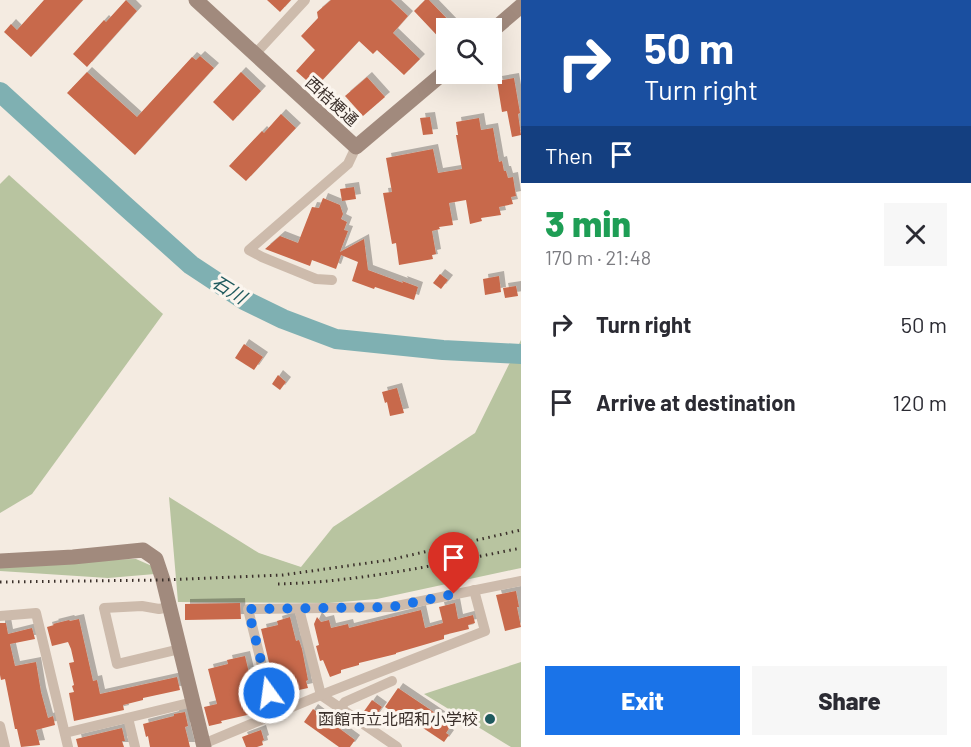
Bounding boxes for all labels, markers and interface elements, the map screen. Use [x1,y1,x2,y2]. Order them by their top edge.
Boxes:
map controls [436,18,502,84]
button: search [436,18,502,84]
text: 50 m [644,22,734,72]
icon: right [545,24,623,102]
street label: 西桔梗通 [302,72,362,129]
text: Turn right [644,73,758,105]
icon: arrive [605,138,638,171]
text: Then [545,142,593,168]
text: 3 min [545,201,631,244]
button: close [884,203,947,266]
text: 170 m · 21:48 [545,245,651,269]
water label: 石川 [208,270,252,309]
icon: right [545,308,578,341]
text: Turn right [596,311,691,337]
text: 50 m [901,311,947,337]
icon: arrive [545,386,578,419]
text: Arrive at destination [596,389,795,415]
text: 120 m [892,389,947,415]
pin [428,532,479,594]
icon: arrive [437,541,470,574]
position arrow [237,661,301,725]
button: Exit [545,666,740,735]
button: Share [752,666,947,735]
place label: 函館市立北昭和小学校 [318,709,478,728]
marker: 函館市立北昭和小学校 [483,712,497,726]

